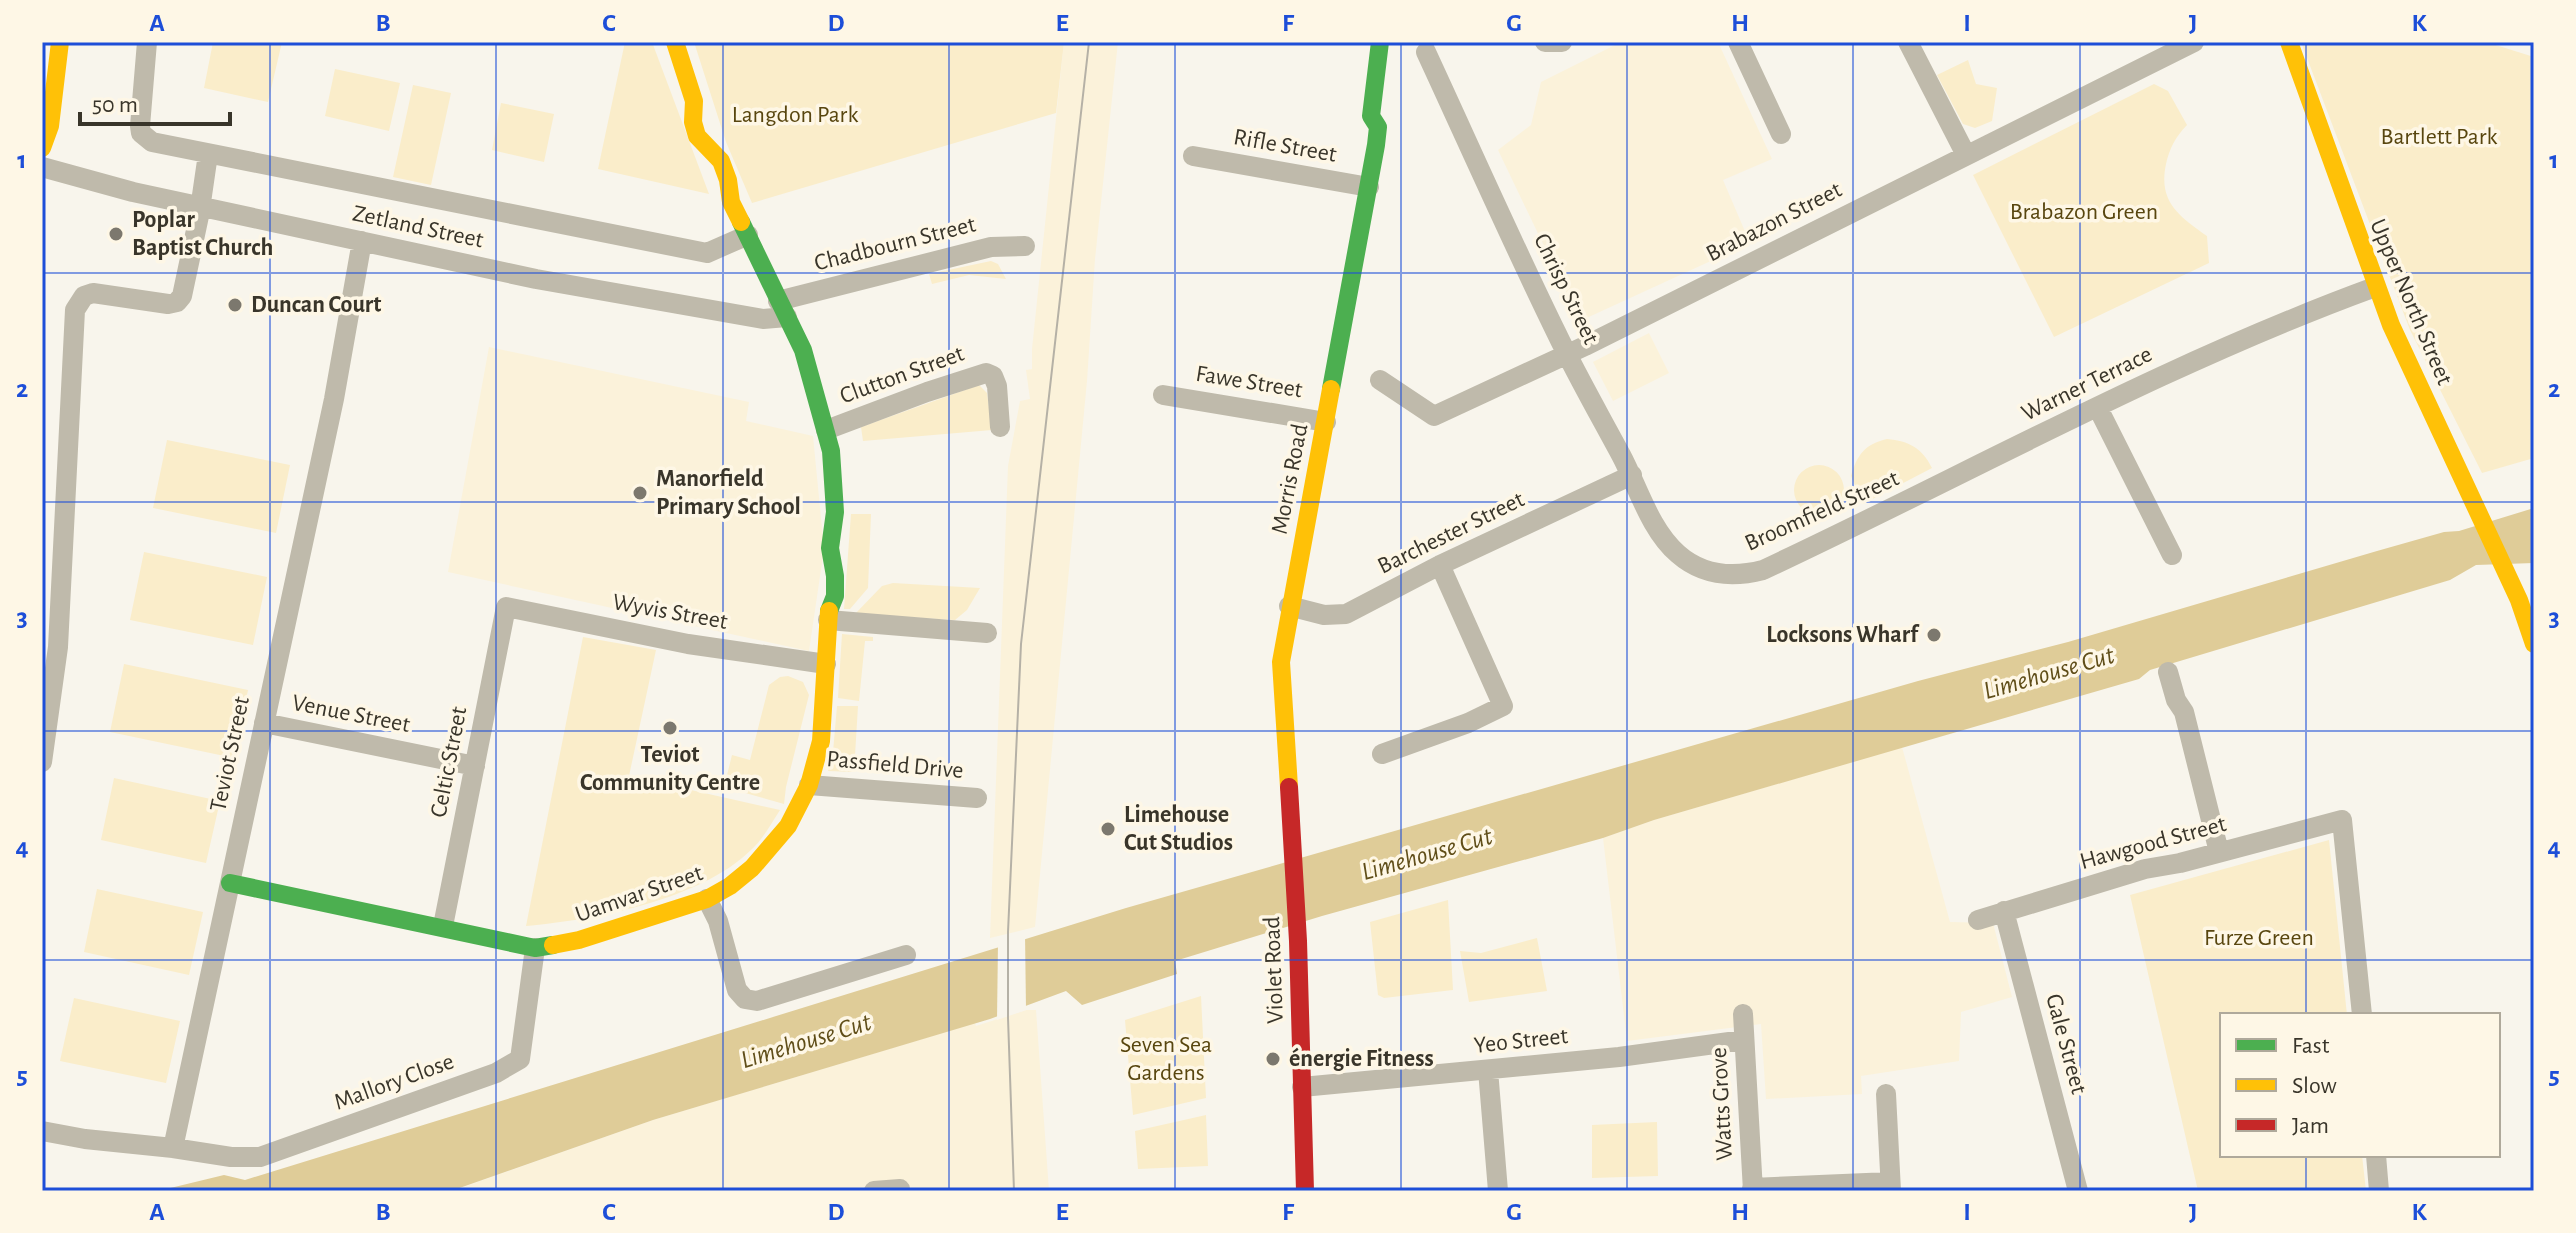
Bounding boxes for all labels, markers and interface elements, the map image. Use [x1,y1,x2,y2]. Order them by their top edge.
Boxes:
text: A [149,10,165,36]
text: B [375,10,391,36]
text: C [602,10,616,36]
text: D [827,10,845,36]
text: E [1055,10,1069,36]
text: F [1282,10,1295,36]
text: G [1506,10,1522,36]
text: H [1731,10,1749,36]
text: I [1963,10,1971,36]
text: J [2189,10,2197,36]
text: K [2411,10,2427,36]
scale bar [80,76,230,126]
text: 50 m [92,93,138,117]
park label: Langdon Park [732,103,858,127]
street label: Rifle Street [1232,125,1339,167]
park label: Bartlett Park [2381,125,2497,149]
text: 1 [17,147,27,173]
text: 1 [2549,147,2559,173]
street label: Brabazon Street [1702,177,1846,266]
park label: Brabazon Green [2010,200,2158,224]
street label: Zetland Street [351,201,486,253]
place label: Poplar Baptist Church [132,208,273,260]
street label: Chadbourn Street [812,212,978,276]
street label: Upper North Street [2365,216,2457,389]
marker: Poplar Baptist Church [107,225,125,243]
street label: Chrisp Street [1529,230,1603,348]
place label: Duncan Court [251,293,381,317]
marker: Duncan Court [226,296,244,314]
street label: Clutton Street [837,341,968,409]
street label: Warner Terrace [2018,342,2156,426]
street label: Fawe Street [1194,362,1304,402]
text: 2 [16,376,28,402]
text: 2 [2548,376,2560,402]
street label: Morris Road [1268,422,1312,536]
street label: Broomfield Street [1741,466,1903,556]
place label: Manorfield Primary School [656,467,801,519]
marker: Manorfield Primary School [631,484,649,502]
street label: Barchester Street [1374,487,1528,579]
street label: Wyvis Street [611,590,730,634]
text: 3 [16,605,28,631]
text: 3 [2548,605,2560,631]
place label: Locksons Wharf [1766,623,1920,647]
marker: Locksons Wharf [1925,626,1943,644]
water label: Limehouse Cut [1980,642,2118,704]
street label: Venue Street [290,691,412,737]
street label: Teviot Street [206,694,254,814]
street label: Celtic Street [427,704,472,819]
marker: Teviot Community Centre [661,719,679,737]
place label: Teviot Community Centre [580,743,760,795]
street label: Passfield Drive [826,747,964,783]
place label: Limehouse Cut Studios [1124,803,1233,855]
street label: Hawgood Street [2077,812,2229,874]
marker: Limehouse Cut Studios [1099,820,1117,838]
water label: Limehouse Cut [1358,823,1496,885]
text: 4 [15,834,29,860]
text: 4 [2547,834,2561,860]
street label: Uamvar Street [572,861,706,927]
street label: Violet Road [1260,916,1288,1024]
park label: Furze Green [2204,926,2314,950]
street label: Gale Street [2041,991,2091,1097]
water label: Limehouse Cut [738,1009,875,1073]
legend [2220,1013,2500,1157]
street label: Yeo Street [1473,1024,1570,1058]
park label: Seven Sea Gardens [1120,1033,1212,1085]
text: Fast [2292,1034,2330,1058]
place label: énergie Fitness [1289,1047,1434,1071]
street label: Watts Grove [1707,1047,1737,1161]
street label: Mallory Close [331,1049,457,1115]
marker: énergie Fitness [1264,1050,1282,1068]
text: 5 [16,1063,28,1089]
text: 5 [2548,1063,2560,1089]
text: Slow [2292,1074,2337,1098]
text: Jam [2292,1114,2329,1138]
text: A [149,1199,165,1225]
text: B [375,1199,391,1225]
text: C [602,1199,616,1225]
text: D [827,1199,845,1225]
text: E [1055,1199,1069,1225]
text: F [1282,1199,1295,1225]
text: G [1506,1199,1522,1225]
text: H [1731,1199,1749,1225]
text: I [1963,1199,1971,1225]
text: J [2189,1199,2197,1225]
text: K [2411,1199,2427,1225]

